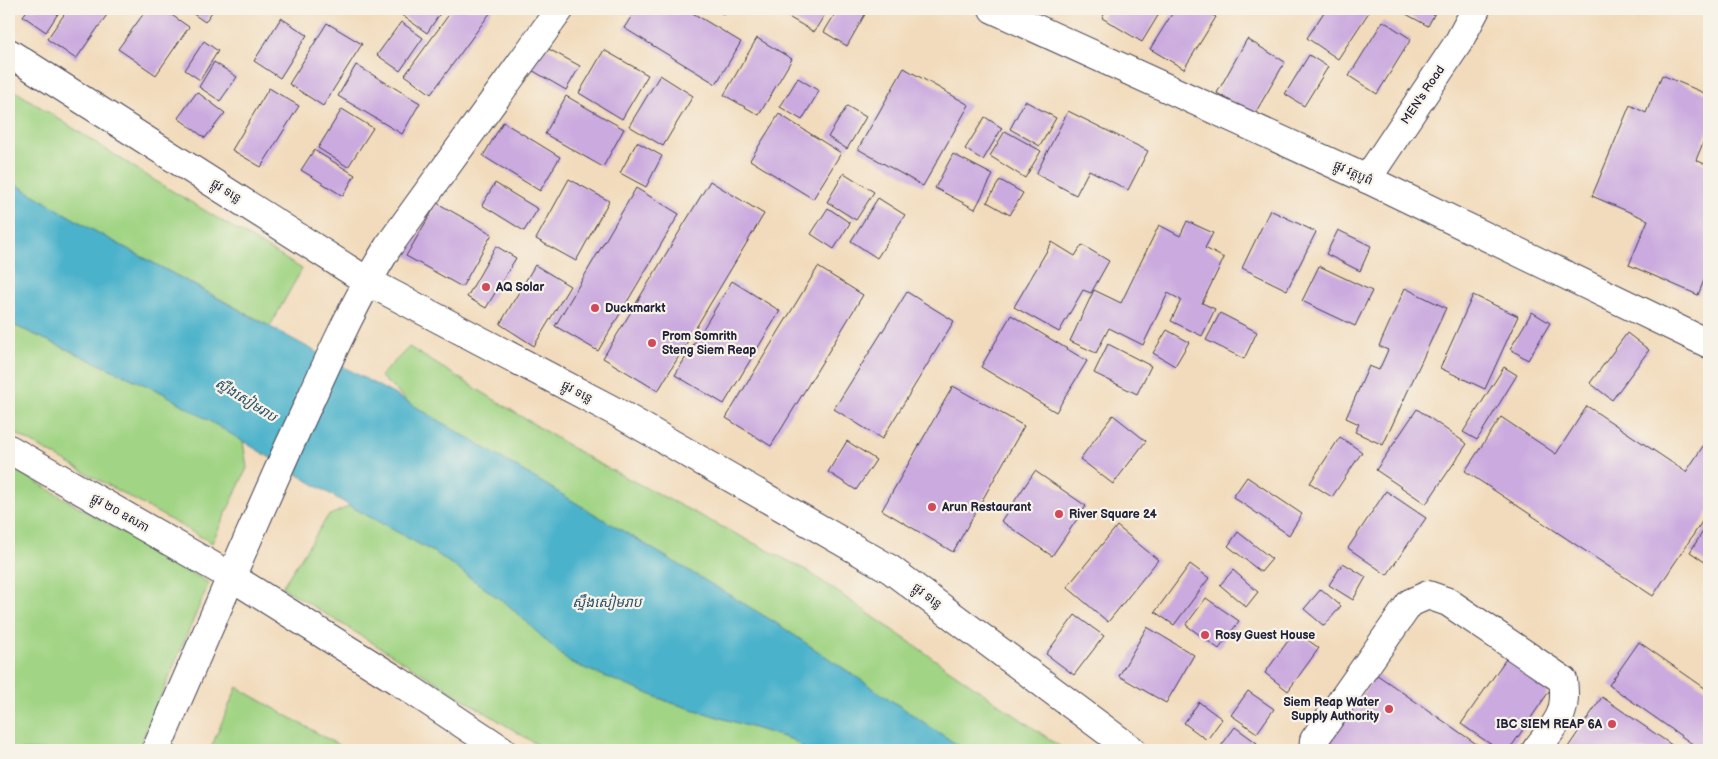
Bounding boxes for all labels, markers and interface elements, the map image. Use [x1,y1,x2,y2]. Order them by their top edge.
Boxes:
street label: MEN's Road [1398,63,1448,127]
street label: ផ្លូវ វត្តបូព៌ [1330,157,1375,191]
street label: ផ្លូវ ទន្លេ [207,176,244,208]
place label: AQ Solar [495,280,545,295]
marker: AQ Solar [480,281,492,293]
place label: Duckmarkt [605,301,665,316]
marker: Duckmarkt [589,302,601,314]
place label: Prom Somrith Steng Siem Reap [662,329,756,358]
marker: Prom Somrith Steng Siem Reap [646,337,658,349]
water label: ស្ទឹងសៀមរាប [212,374,281,426]
street label: ផ្លូវ ទន្លេ [558,378,595,409]
street label: ផ្លូវ ២០ ឧសភា [87,490,152,538]
place label: Arun Restaurant [941,500,1031,515]
marker: Arun Restaurant [926,501,938,513]
place label: River Square 24 [1069,507,1157,522]
marker: River Square 24 [1053,508,1065,520]
street label: ផ្លូវ ទន្លេ [908,580,945,614]
water label: ស្ទឹងសៀមរាប [572,593,643,611]
place label: Rosy Guest House [1215,628,1315,643]
marker: Rosy Guest House [1199,629,1211,641]
place label: Siem Reap Water Supply Authority [1283,695,1379,724]
marker: Siem Reap Water Supply Authority [1383,703,1395,715]
place label: IBC SIEM REAP 6A [1496,717,1603,732]
marker: IBC SIEM REAP 6A [1606,718,1618,730]

